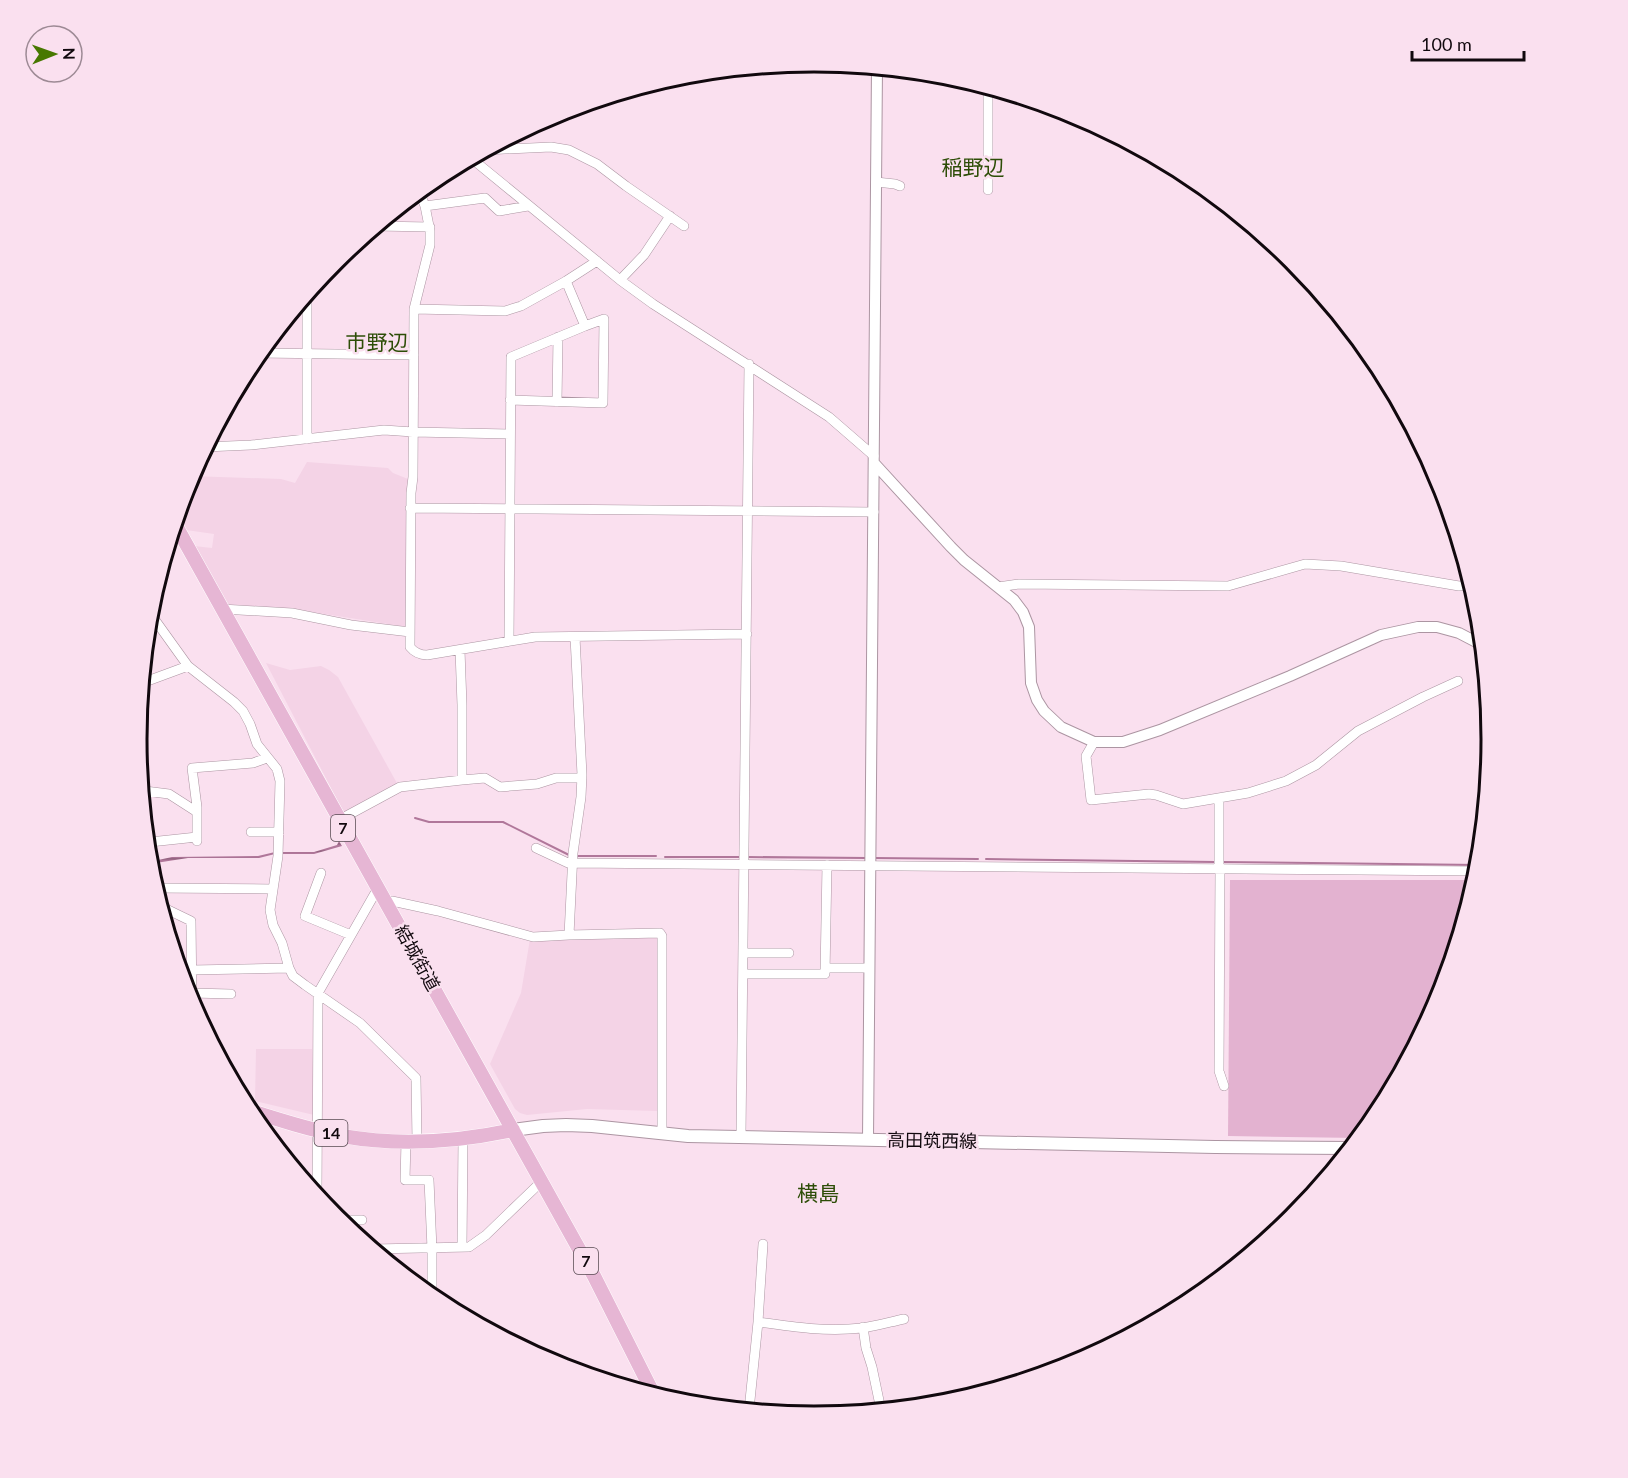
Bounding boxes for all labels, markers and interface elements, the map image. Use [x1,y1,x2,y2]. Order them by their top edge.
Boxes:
north arrow [24,24,84,84]
scale bar [1412,24,1524,62]
text: 100 m [1421,33,1472,55]
text: N [60,47,79,60]
district label: 稲野辺 [942,154,1005,179]
district label: 市野辺 [346,329,409,354]
road number: 7 [331,815,355,841]
street label: 結城街道 [391,921,445,994]
road number: 14 [314,1120,348,1146]
street label: 高田筑西線 [887,1128,977,1152]
district label: 横島 [797,1180,839,1205]
road number: 7 [574,1248,598,1274]

